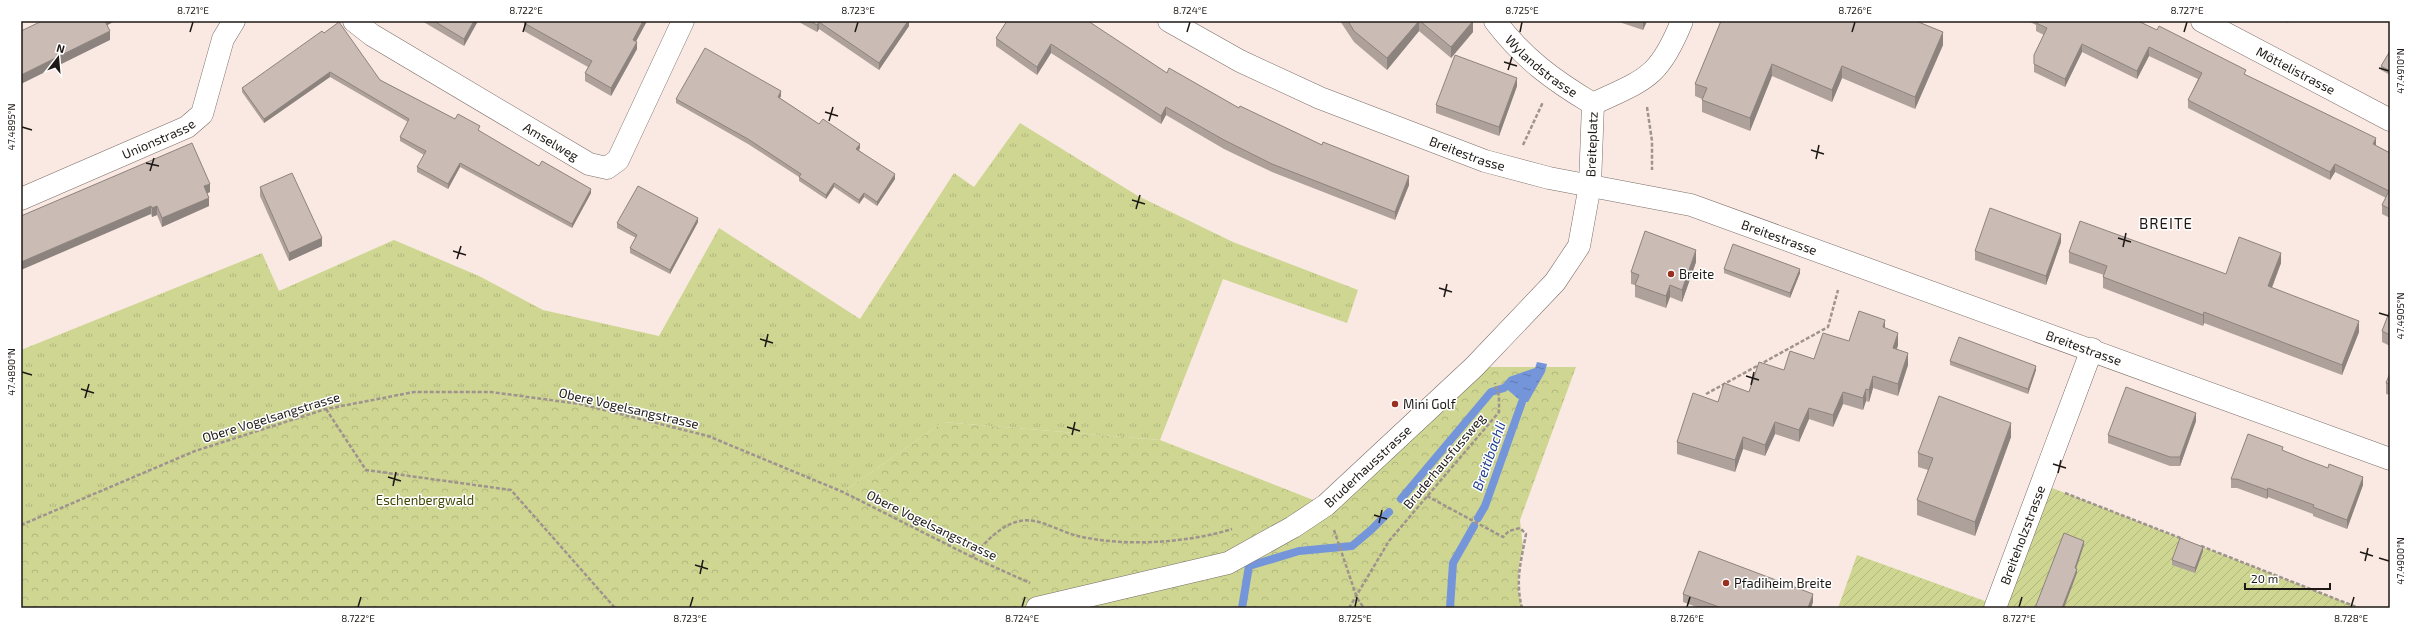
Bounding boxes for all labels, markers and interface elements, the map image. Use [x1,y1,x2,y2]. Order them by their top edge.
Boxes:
text: 8.721°E [177,4,209,16]
text: 8.722°E [509,4,543,16]
text: 8.723°E [841,4,875,16]
text: 8.724°E [1173,4,1207,16]
text: 8.725°E [1505,4,1539,16]
text: 8.726°E [1838,4,1872,16]
text: 8.727°E [2170,4,2204,16]
street label: Wylandstrasse [1502,31,1581,100]
north arrow [38,38,78,78]
text: N [55,41,67,55]
street label: Möttelistrasse [2254,43,2338,98]
text: 47.4910°N [2394,48,2406,94]
text: 47.4895°N [5,104,17,151]
street label: Breiteplatz [1582,111,1601,177]
street label: Unionstrasse [119,115,199,162]
street label: Amselweg [520,119,582,164]
street label: Breitestrasse [1427,132,1507,174]
district label: BREITE [2139,214,2193,232]
street label: Breitestrasse [1739,216,1819,258]
place label: Breite [1679,266,1714,282]
marker: Breite [1666,269,1676,279]
text: 47.4905°N [2394,293,2406,339]
street label: Breitestrasse [2044,327,2124,369]
text: 47.4890°N [5,348,17,396]
street label: Obere Vogelsangstrasse [557,384,701,432]
street label: Obere Vogelsangstrasse [200,388,342,446]
place label: Mini Golf [1403,396,1457,412]
marker: Mini Golf [1390,399,1400,409]
street label: Bruderhausfussweg [1399,410,1489,512]
water label: Breitibächli [1468,418,1509,493]
street label: Bruderhausstrasse [1321,422,1414,511]
street label: Breiteholzstrasse [1996,483,2048,587]
street label: Obere Vogelsangstrasse [864,486,1000,564]
park label: Eschenbergwald [376,492,474,508]
text: 47.4900°N [2394,537,2406,585]
scale bar [2245,565,2330,591]
text: 20 m [2251,571,2278,585]
place label: Pfadiheim Breite [1734,575,1832,591]
marker: Pfadiheim Breite [1721,578,1731,588]
text: 8.722°E [341,612,375,624]
text: 8.723°E [673,612,707,624]
text: 8.724°E [1005,612,1039,624]
text: 8.725°E [1338,612,1372,624]
text: 8.726°E [1670,612,1704,624]
text: 8.727°E [2002,612,2036,624]
text: 8.728°E [2334,612,2368,624]

